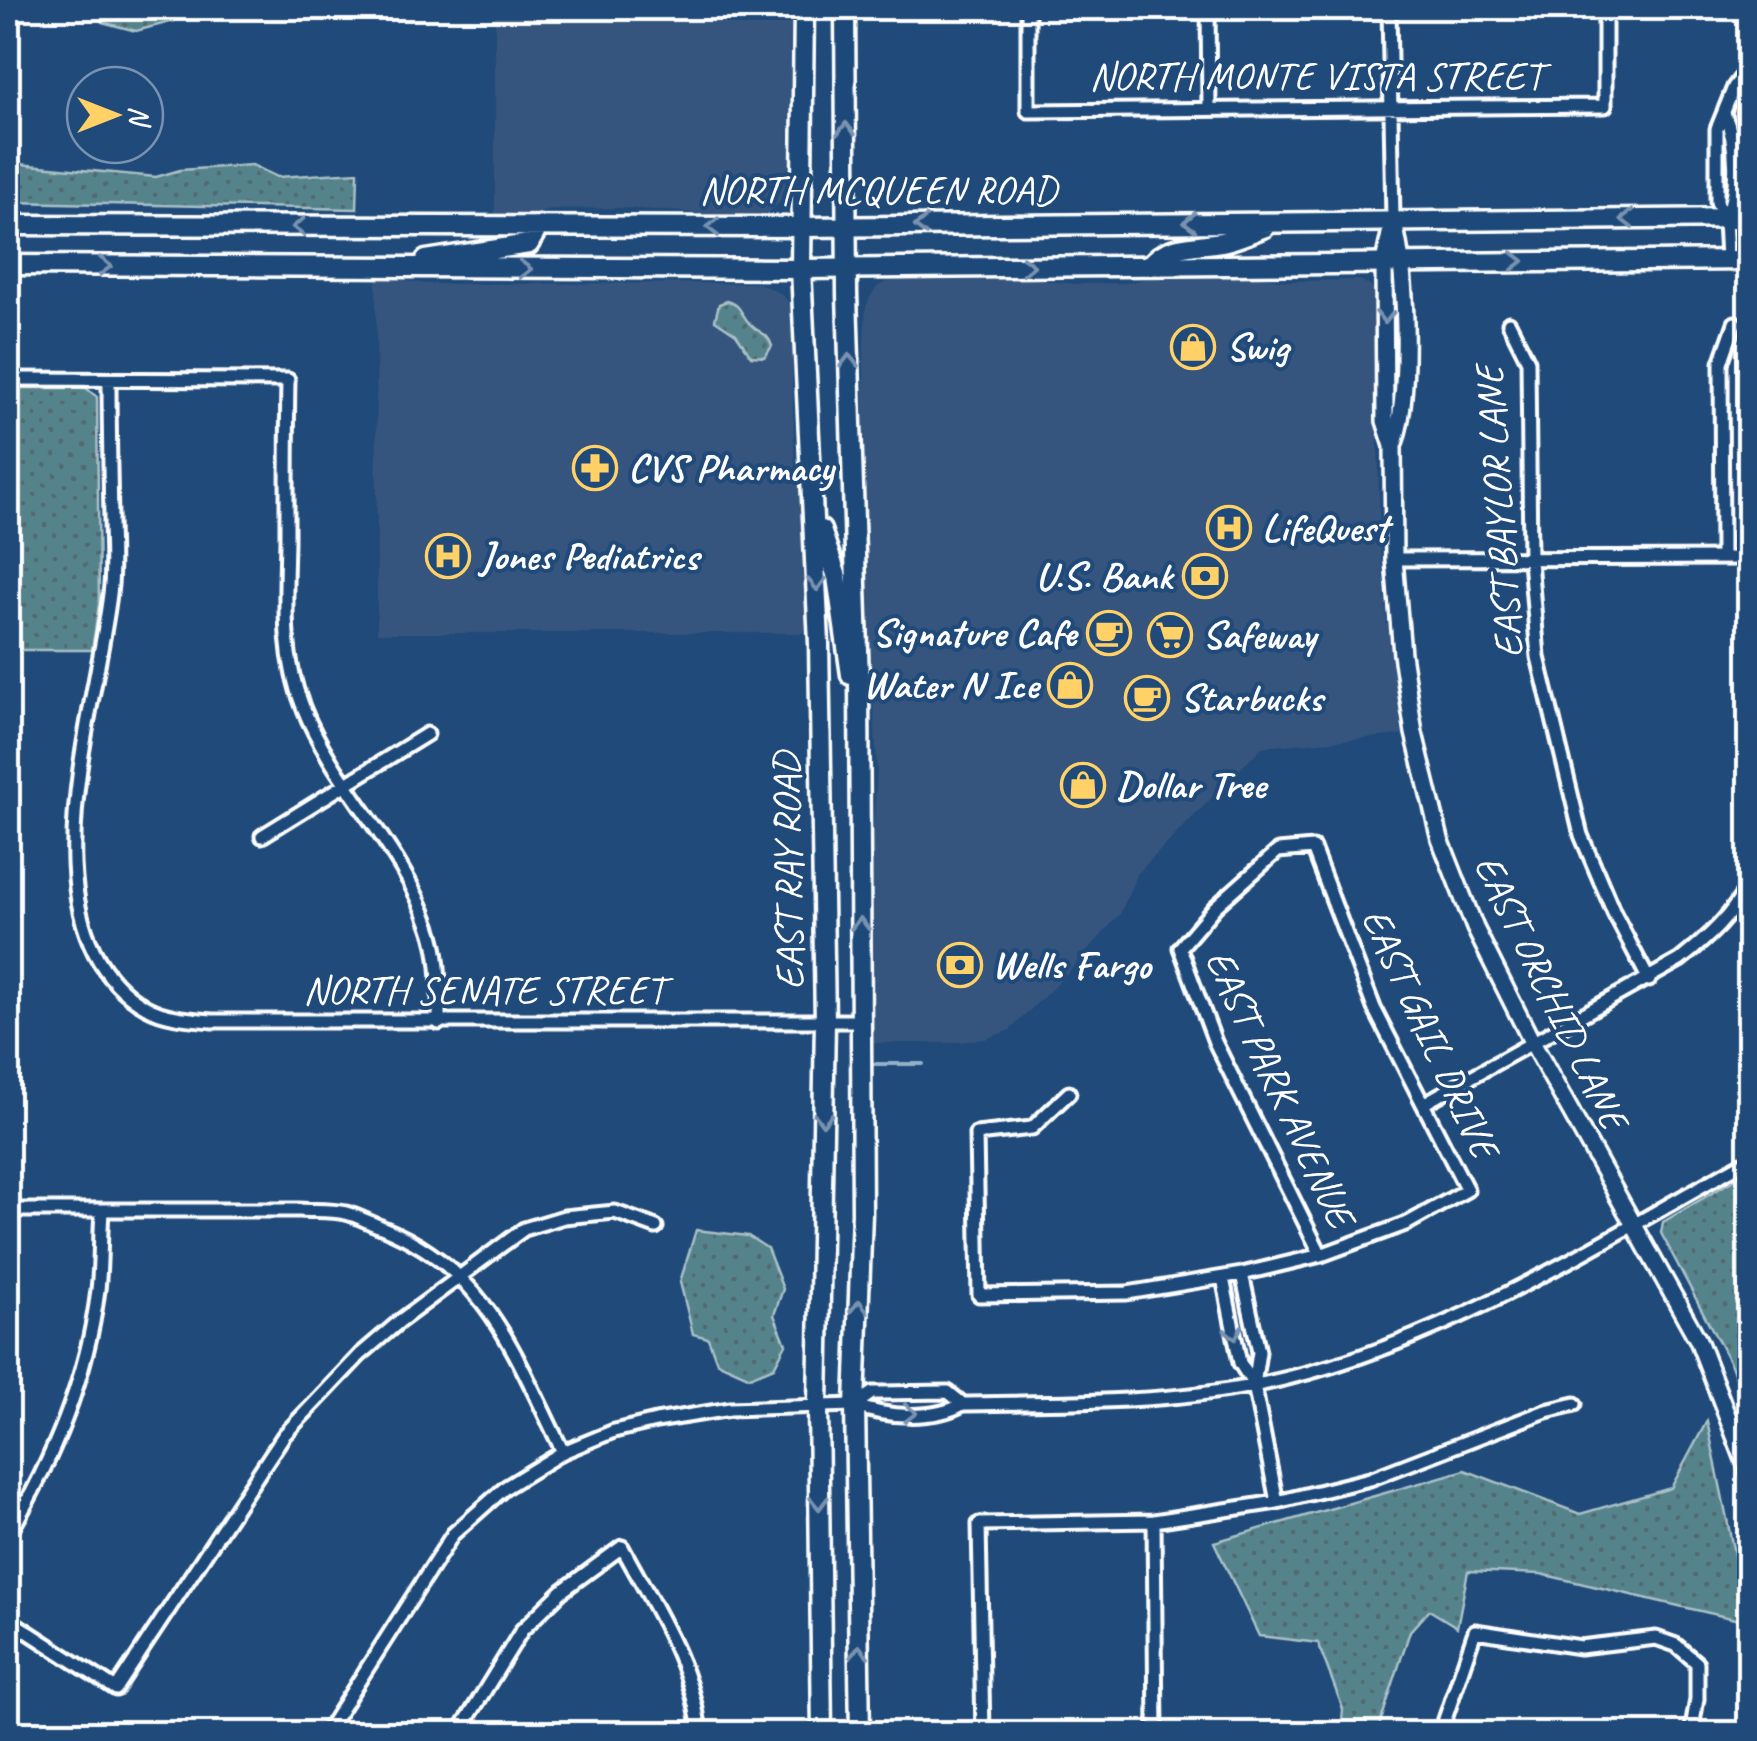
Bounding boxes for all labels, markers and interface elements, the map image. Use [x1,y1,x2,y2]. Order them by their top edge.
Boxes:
street label: NORTH MONTE VISTA STREET [1089,51,1552,101]
north arrow [65,65,165,165]
text: N [122,106,157,128]
one-way arrow [835,120,856,136]
street label: NORTH MCQUEEN ROAD [699,165,1059,215]
one-way arrow [1619,208,1634,230]
one-way arrow [1182,212,1198,233]
one-way arrow [912,215,928,236]
one-way arrow [290,216,306,238]
one-way arrow [705,216,721,237]
one-way arrow [1510,250,1525,272]
one-way arrow [98,255,113,277]
one-way arrow [1020,255,1036,277]
one-way arrow [518,258,534,279]
one-way arrow [1374,310,1396,325]
place label: Swig [1226,322,1292,372]
shop icon: Swig [1170,324,1216,370]
one-way arrow [838,352,859,368]
street label: EAST BAYLOR LANE [1463,359,1534,660]
place label: CVS Pharmacy [628,443,837,493]
pharmacy icon: CVS Pharmacy [572,445,618,491]
place label: LifeQuest [1262,503,1394,553]
hospital icon: LifeQuest [1206,505,1252,551]
place label: Jones Pediatrics [477,531,703,581]
hospital icon: Jones Pediatrics [425,533,471,579]
place label: U.S. Bank [1035,551,1175,601]
bank icon: U.S. Bank [1182,553,1228,599]
one-way arrow [806,576,827,592]
place label: Signature Cafe [872,608,1079,658]
cafe icon: Signature Cafe [1086,610,1132,656]
place label: Safeway [1202,610,1320,660]
supermarket icon: Safeway [1147,612,1193,658]
place label: Water N Ice [863,660,1042,710]
shop icon: Water N Ice [1047,662,1093,708]
place label: Starbucks [1180,673,1326,723]
cafe icon: Starbucks [1124,675,1170,721]
street label: EAST RAY ROAD [761,748,815,990]
place label: Dollar Tree [1116,760,1269,810]
shop icon: Dollar Tree [1060,762,1106,808]
street label: EAST ORCHID LANE [1463,847,1641,1142]
street label: EAST GAIL DRIVE [1350,900,1512,1170]
one-way arrow [849,915,871,930]
place label: Wells Fargo [992,940,1153,990]
bank icon: Wells Fargo [937,942,983,988]
street label: EAST PARK AVENUE [1194,942,1368,1239]
street label: NORTH SENATE STREET [303,965,674,1015]
one-way arrow [812,1112,833,1128]
one-way arrow [848,1299,869,1315]
one-way arrow [1223,1324,1244,1341]
one-way arrow [902,1402,918,1424]
one-way arrow [808,1496,830,1511]
one-way arrow [848,1643,869,1659]

